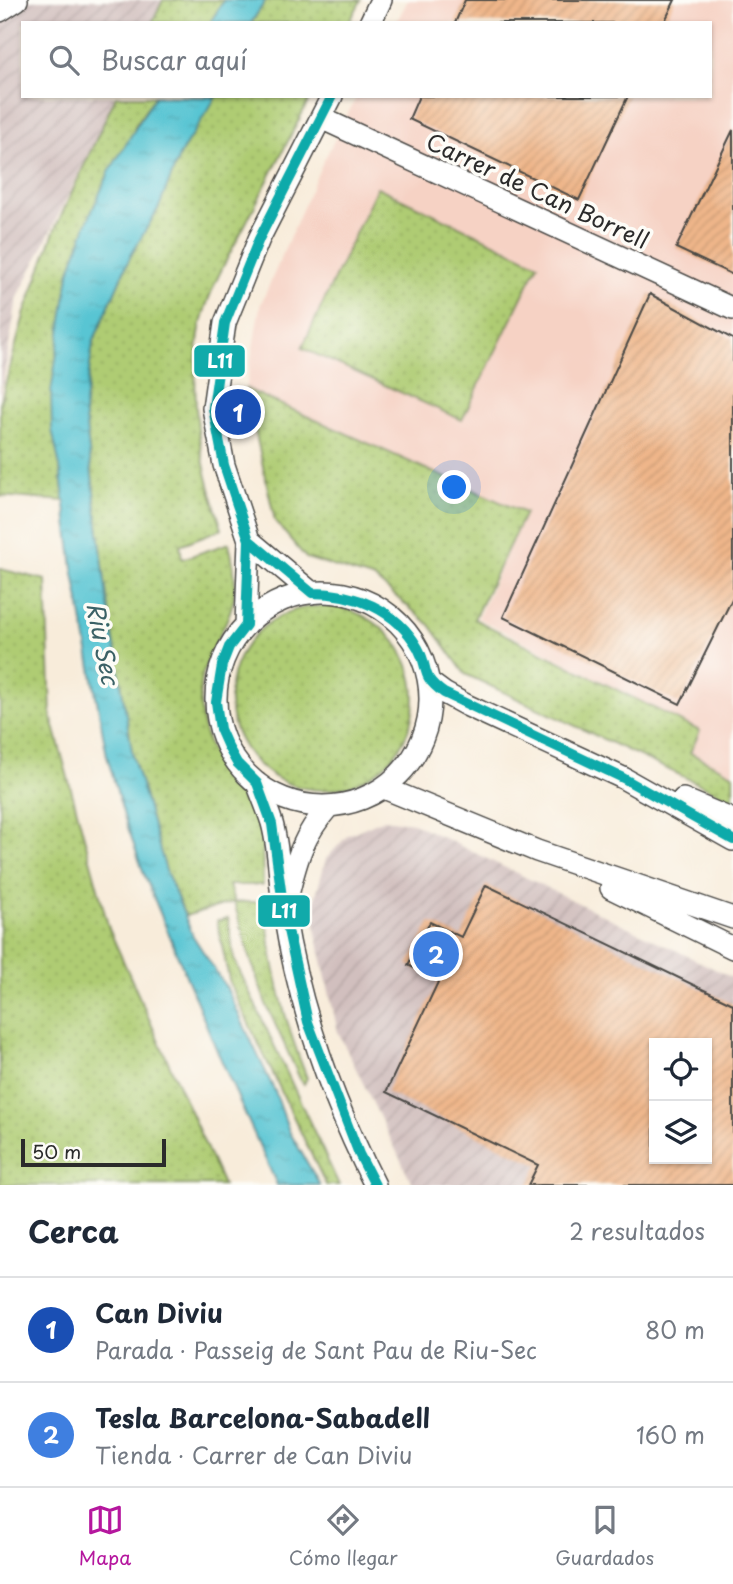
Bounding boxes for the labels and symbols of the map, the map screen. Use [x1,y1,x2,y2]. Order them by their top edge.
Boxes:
street label: Carrer de Can Borrell [421,123,655,257]
line badge: L11 [193,344,246,378]
text: L11 [207,346,233,374]
pin: 1 [215,386,261,438]
your location [437,470,471,504]
water label: Riu Sec [78,599,130,690]
line badge: L11 [257,894,311,928]
text: L11 [271,896,297,924]
pin: 2 [413,928,459,980]
scale bar [21,1136,166,1168]

